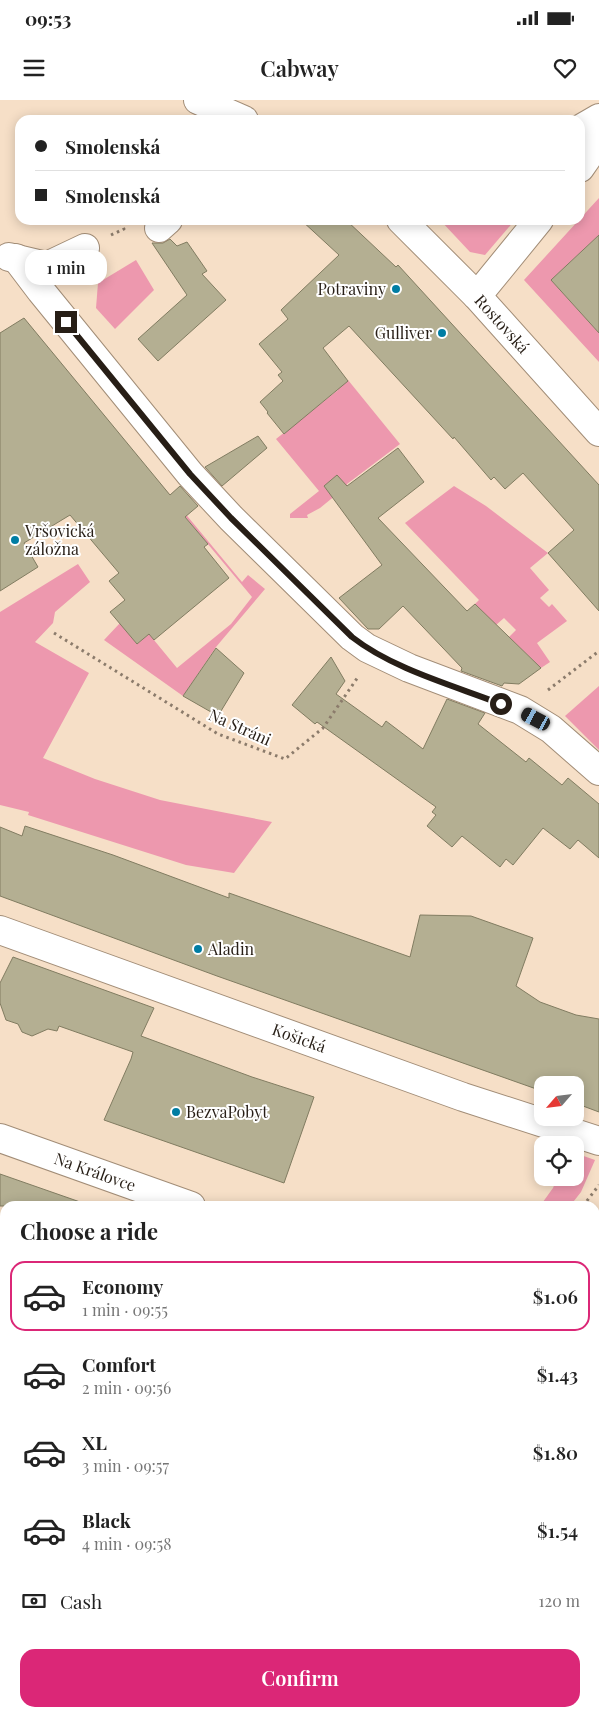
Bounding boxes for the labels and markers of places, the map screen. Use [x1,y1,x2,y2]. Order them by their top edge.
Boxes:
place label: Potraviny [317,278,386,299]
marker: Potraviny [390,283,402,295]
place label: Gulliver [375,322,432,343]
marker: Gulliver [436,327,448,339]
place label: Vršovická záložna [24,520,94,559]
marker: Vršovická záložna [9,534,21,546]
place label: Aladin [207,938,255,959]
marker: Aladin [192,943,204,955]
place label: BezvaPobyt [186,1101,268,1122]
marker: BezvaPobyt [170,1106,182,1118]

